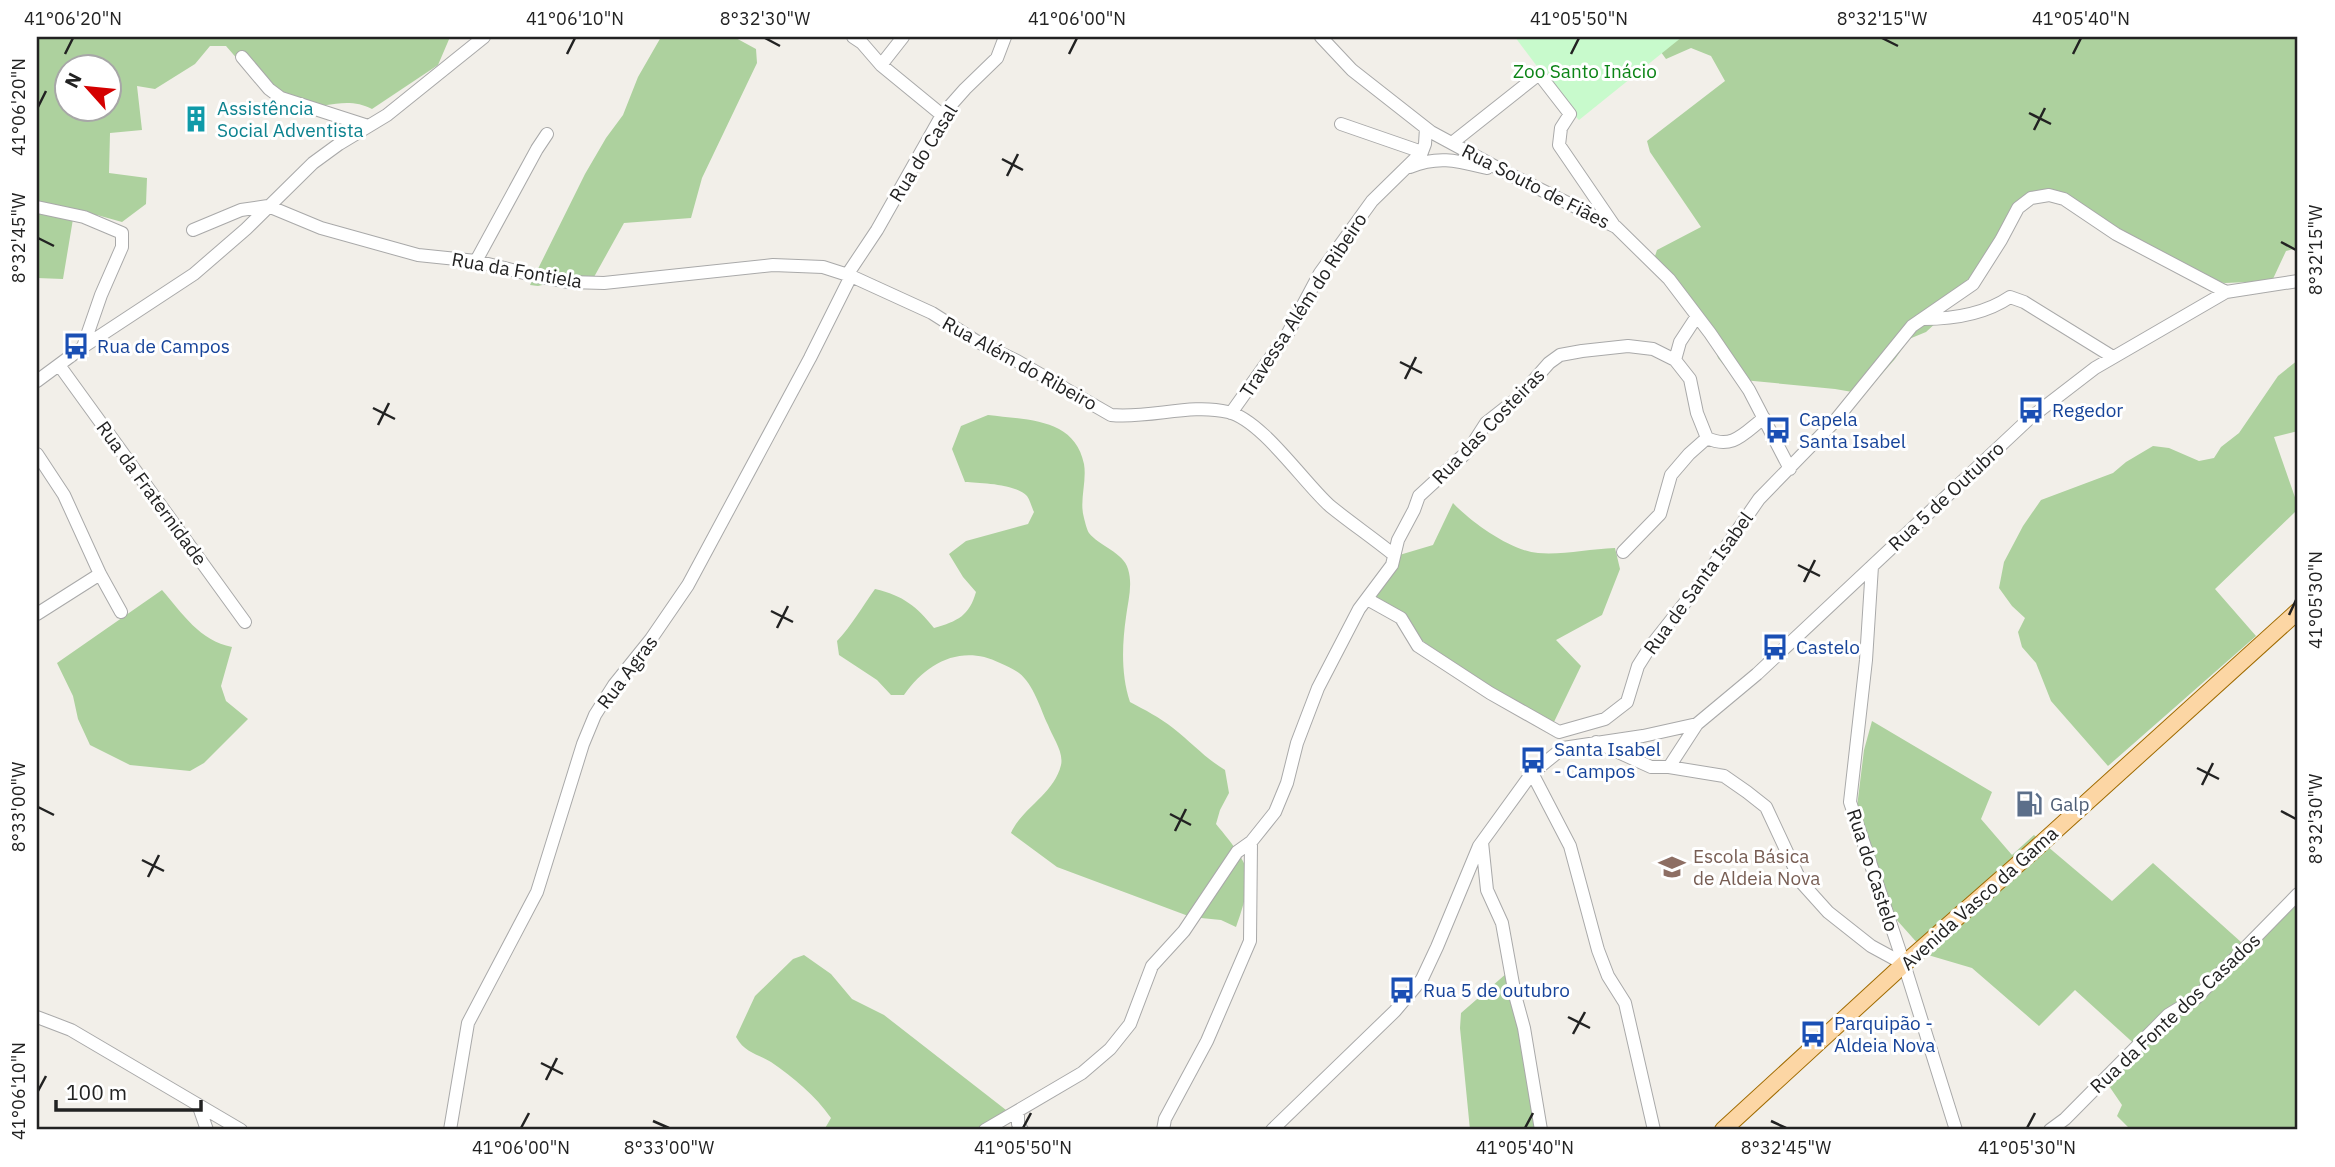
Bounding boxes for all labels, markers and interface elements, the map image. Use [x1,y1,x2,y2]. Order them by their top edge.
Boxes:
text: 41°06'20"N [24,7,122,30]
text: 41°06'10"N [526,7,624,30]
text: 8°32'30"W [720,7,810,30]
text: 41°06'00"N [1028,7,1126,30]
text: 41°05'50"N [1530,7,1628,30]
text: 8°32'15"W [1837,7,1927,30]
text: 41°05'40"N [2032,7,2130,30]
north arrow [52,52,122,122]
text: 41°06'20"N [7,58,30,156]
park label: Zoo Santo Inácio [1513,59,1657,83]
text: N [59,69,87,92]
place label: Assistência Social Adventista [217,96,364,142]
street label: Rua do Casal [884,100,962,206]
building icon: Assistência Social Adventista [181,104,211,134]
street label: Rua Souto de Fiães [1458,138,1614,234]
text: 8°32'45"W [7,193,30,283]
text: 8°32'15"W [2304,205,2327,295]
street label: Travessa Além do Ribeiro [1234,208,1372,402]
street label: Rua da Fontiela [450,247,584,293]
street label: Rua Além do Ribeiro [938,311,1102,415]
bus stop icon: Rua de Campos [61,331,91,361]
place label: Rua de Campos [97,334,230,358]
street label: Rua das Costeiras [1427,363,1549,489]
bus stop icon: Regedor [2016,395,2046,425]
place label: Regedor [2052,398,2123,422]
place label: Capela Santa Isabel [1799,407,1906,453]
bus stop icon: Capela Santa Isabel [1763,415,1793,445]
street label: Rua da Fraternidade [92,416,212,570]
street label: Rua 5 de Outubro [1883,436,2009,556]
street label: Rua de Santa Isabel [1638,507,1758,659]
text: 41°05'30"N [2304,551,2327,649]
street label: Rua Agras [592,630,662,714]
bus stop icon: Castelo [1760,632,1790,662]
place label: Castelo [1796,635,1860,659]
place label: Santa Isabel - Campos [1554,737,1661,783]
bus stop icon: Santa Isabel - Campos [1518,745,1548,775]
text: 8°33'00"W [7,762,30,852]
text: 8°32'30"W [2304,774,2327,864]
fuel station icon: Galp [2014,789,2044,819]
place label: Galp [2050,792,2090,816]
street label: Rua do Castelo [1842,806,1904,934]
street label: Avenida Vasco da Gama [1895,821,2063,975]
place label: Escola Básica de Aldeia Nova [1693,844,1820,890]
school or university icon: Escola Básica de Aldeia Nova [1657,852,1687,882]
street label: Rua da Fonte dos Casados [2085,928,2265,1098]
bus stop icon: Rua 5 de outubro [1387,975,1417,1005]
place label: Rua 5 de outubro [1423,978,1570,1002]
place label: Parquipão - Aldeia Nova [1834,1011,1935,1057]
bus stop icon: Parquipão - Aldeia Nova [1798,1019,1828,1049]
text: 41°06'10"N [7,1042,30,1140]
scale bar [56,1069,201,1113]
text: 100 m [66,1078,127,1106]
text: 41°06'00"N [472,1136,570,1159]
text: 8°33'00"W [624,1136,714,1159]
text: 41°05'50"N [974,1136,1072,1159]
text: 41°05'40"N [1476,1136,1574,1159]
text: 8°32'45"W [1741,1136,1831,1159]
text: 41°05'30"N [1978,1136,2076,1159]

